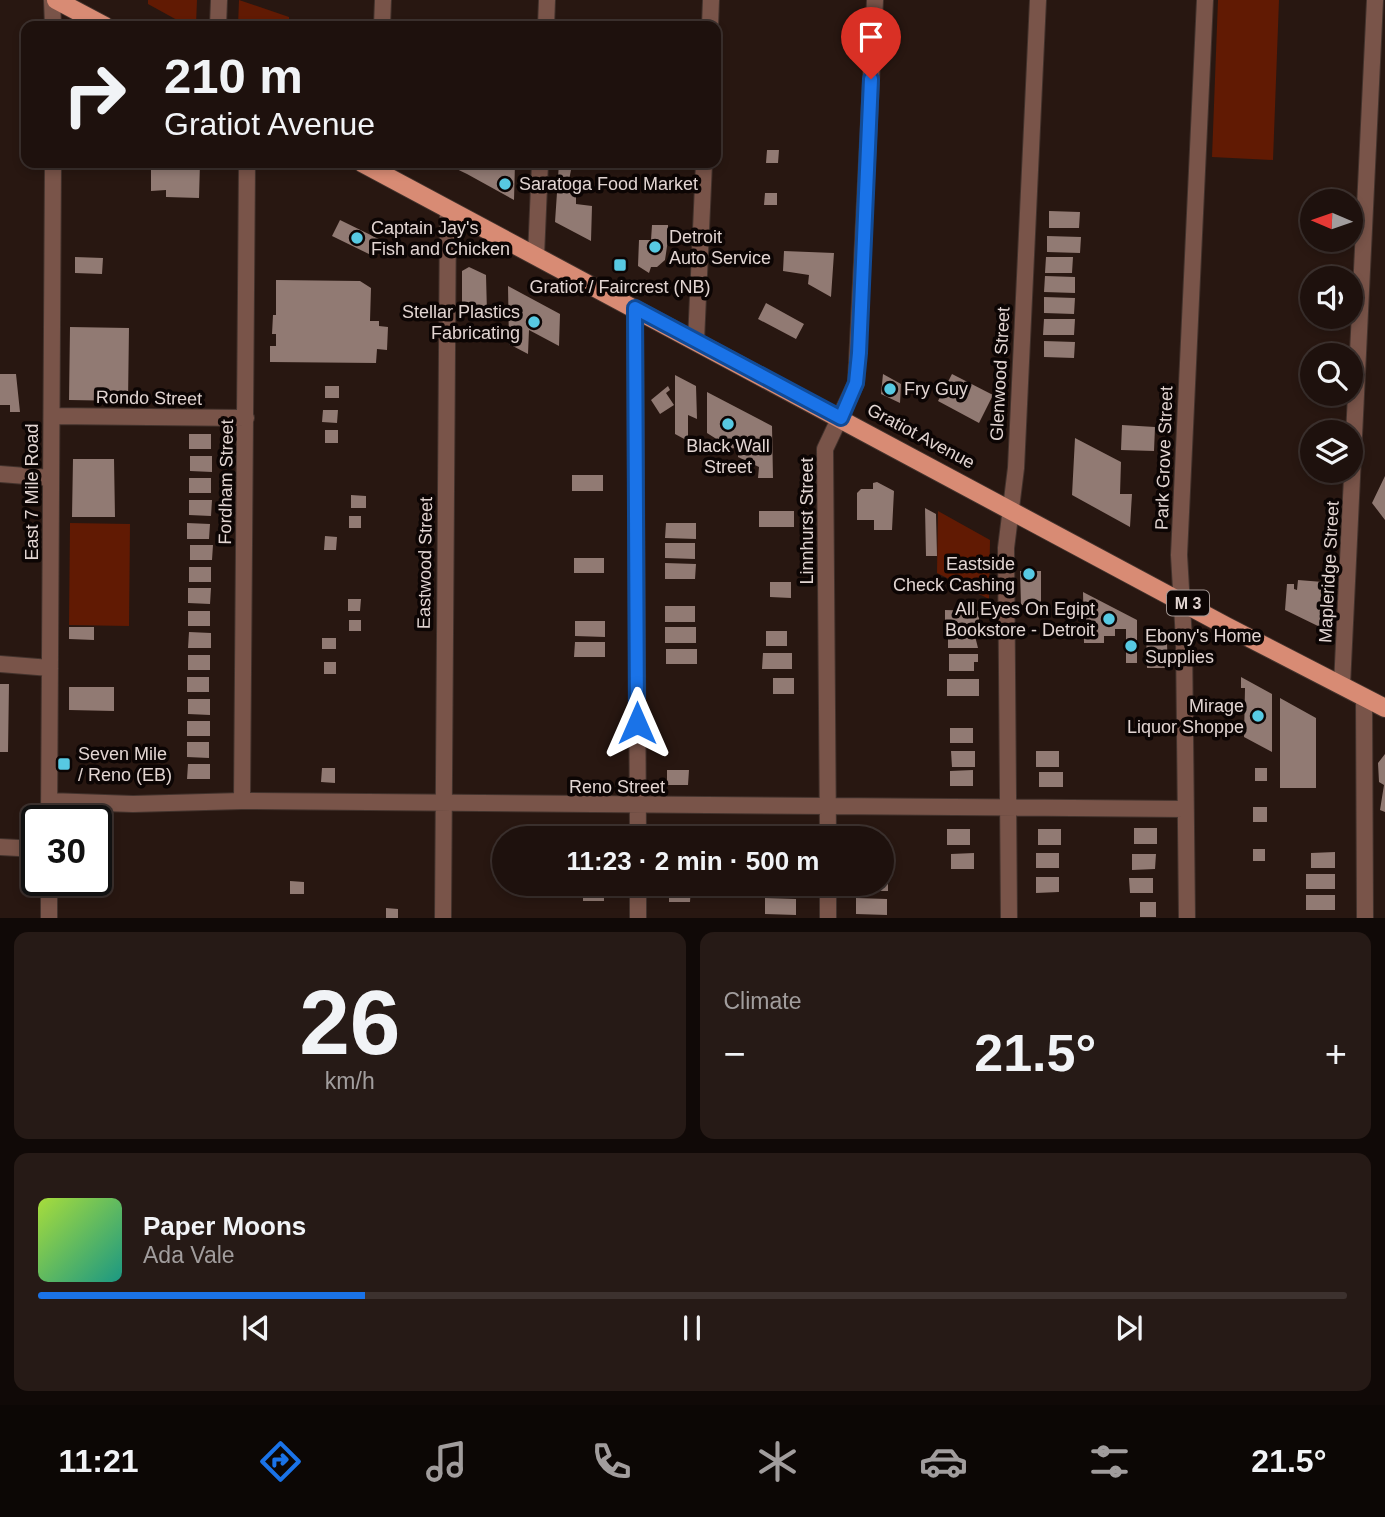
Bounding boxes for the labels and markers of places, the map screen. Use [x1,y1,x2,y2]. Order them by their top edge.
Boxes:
pin [841,7,901,79]
place label: Saratoga Food Market [519,174,698,194]
marker: Saratoga Food Market [497,176,513,192]
place label: Captain Jay's Fish and Chicken [371,218,510,259]
place label: Detroit Auto Service [669,227,771,268]
marker: Captain Jay's Fish and Chicken [349,230,365,246]
marker: Detroit Auto Service [647,239,663,255]
marker: Gratiot / Faircrest (NB) [612,257,628,273]
place label: Gratiot / Faircrest (NB) [529,277,711,297]
place label: Stellar Plastics Fabricating [402,302,520,343]
marker: Stellar Plastics Fabricating [526,314,542,330]
place label: Fry Guy [904,379,968,399]
marker: Fry Guy [882,381,898,397]
marker: Black Wall Street [720,416,736,432]
place label: Black Wall Street [686,436,770,477]
place label: Eastside Check Cashing [893,554,1015,595]
marker: Eastside Check Cashing [1021,566,1037,582]
place label: All Eyes On Egipt Bookstore - Detroit [945,599,1095,640]
marker: All Eyes On Egipt Bookstore - Detroit [1101,611,1117,627]
place label: Ebony's Home Supplies [1145,626,1262,667]
marker: Ebony's Home Supplies [1123,638,1139,654]
place label: Mirage Liquor Shoppe [1127,696,1244,737]
marker: Mirage Liquor Shoppe [1250,708,1266,724]
place label: Seven Mile / Reno (EB) [78,744,172,785]
marker: Seven Mile / Reno (EB) [56,756,72,772]

